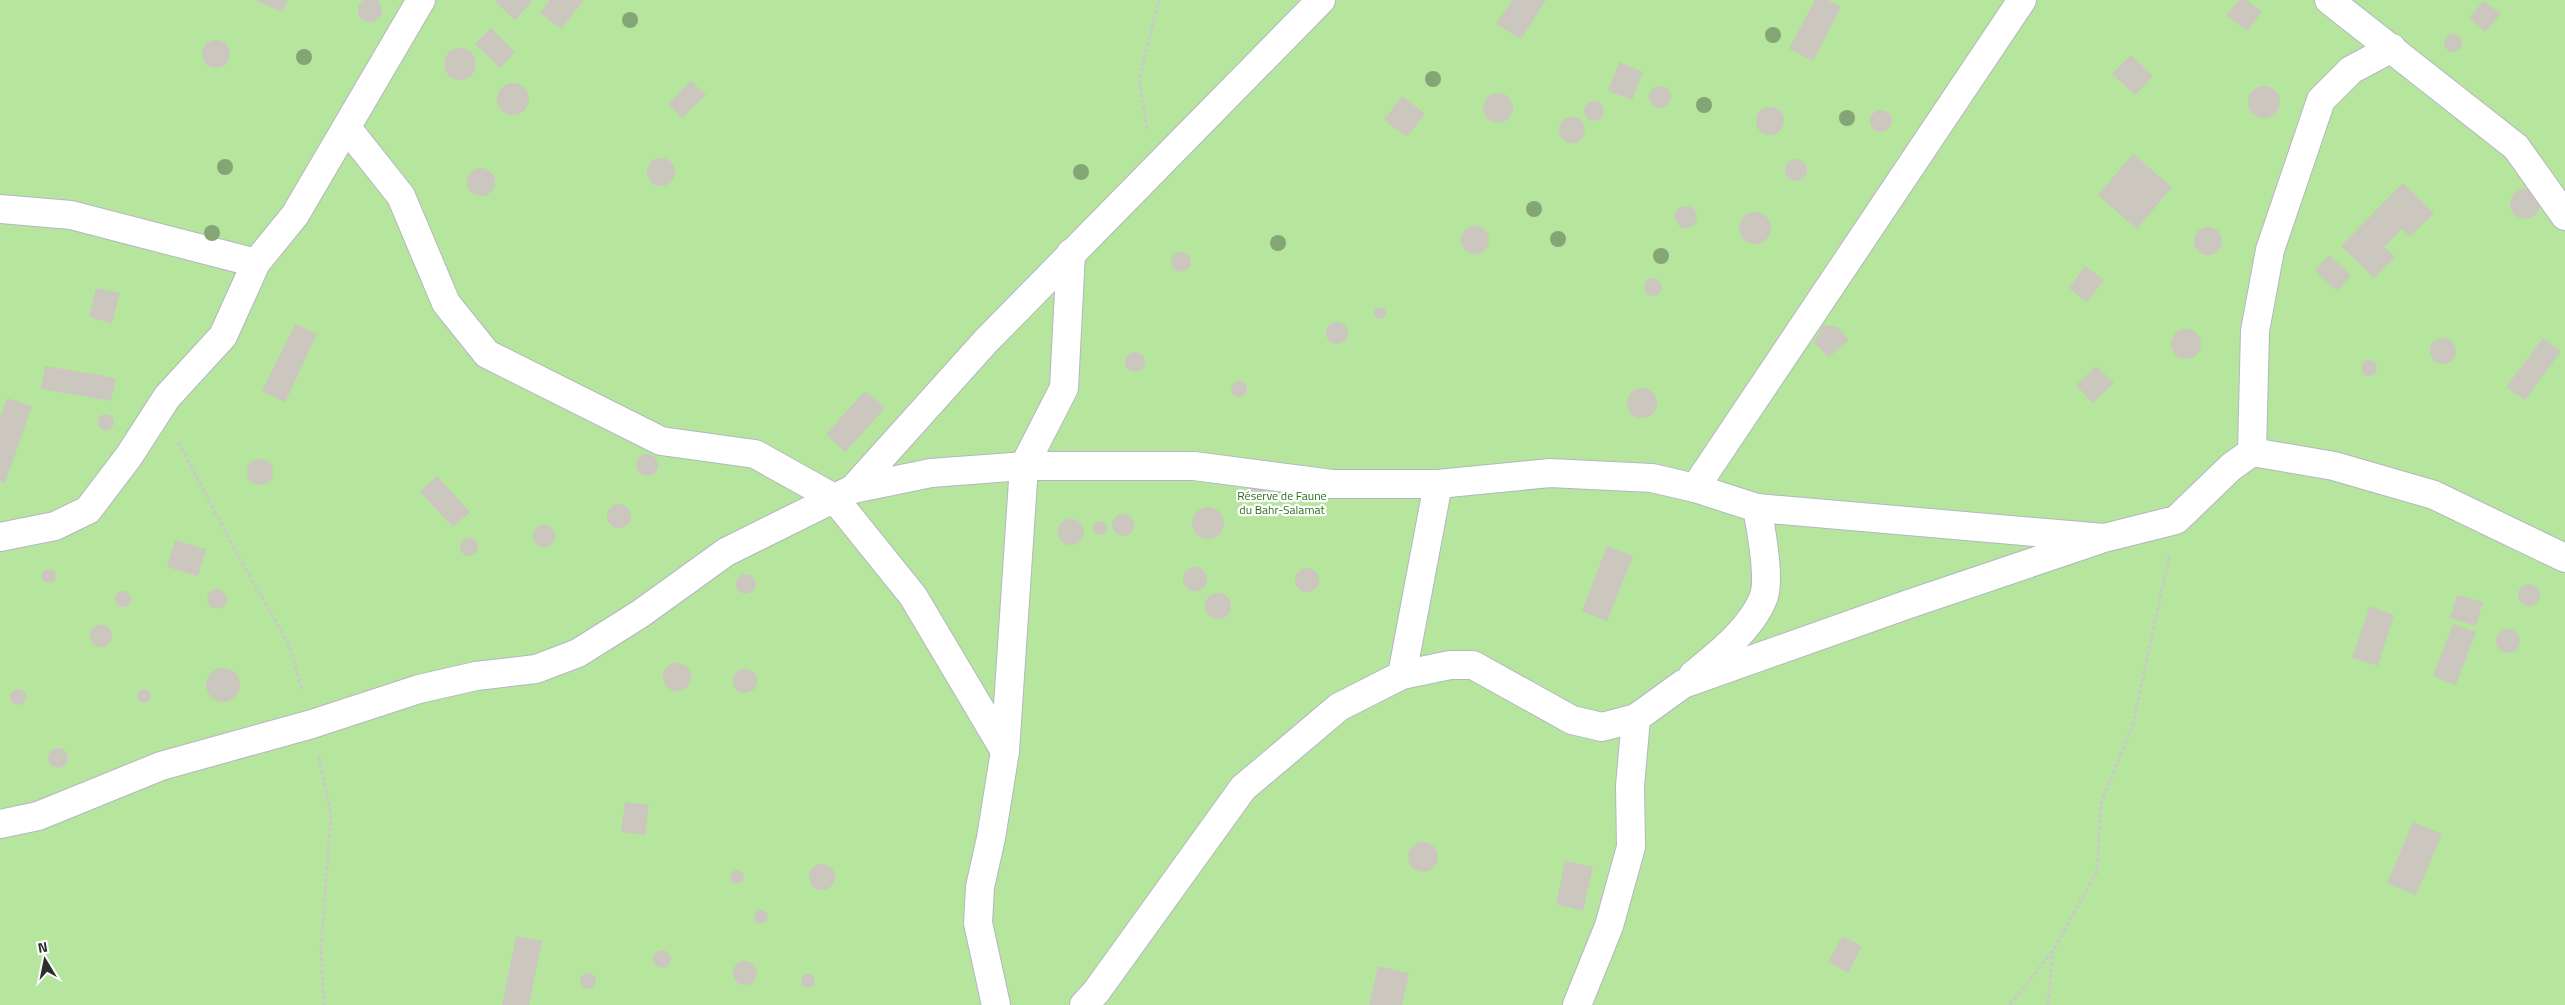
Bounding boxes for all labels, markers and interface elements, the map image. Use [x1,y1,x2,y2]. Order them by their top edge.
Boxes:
park label: Réserve de Faune du Bahr-Salamat [1237,486,1327,519]
north arrow [20,935,70,985]
text: N [36,936,49,958]

